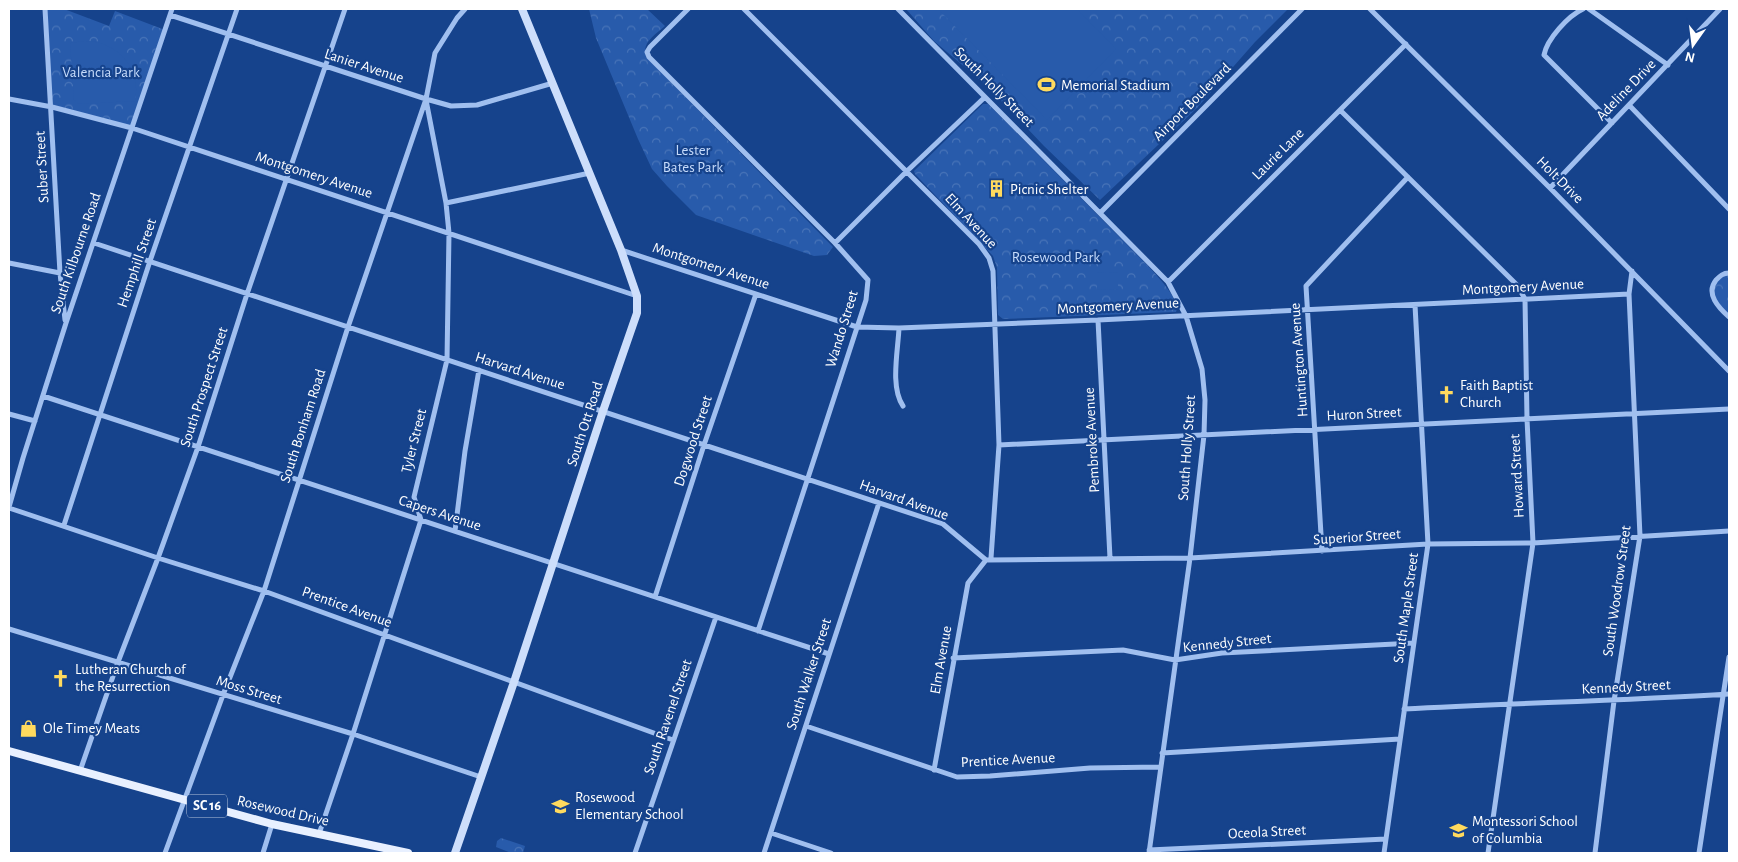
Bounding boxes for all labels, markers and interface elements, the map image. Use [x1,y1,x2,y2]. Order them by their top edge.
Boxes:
north arrow [1668,20,1718,70]
street label: South Holly Street [951,44,1037,130]
street label: Lanier Avenue [323,46,406,86]
text: N [1684,49,1697,65]
street label: Adeline Drive [1593,56,1659,124]
street label: Airport Boulevard [1150,60,1234,144]
park label: Valencia Park [62,65,140,80]
sports icon: Memorial Stadium [1037,75,1057,95]
place label: Memorial Stadium [1061,78,1170,93]
street label: Laurie Lane [1249,125,1307,183]
street label: Suber Street [33,130,51,203]
park label: Lester Bates Park [663,143,723,175]
street label: Montgomery Avenue [254,149,374,201]
street label: Holt Drive [1534,154,1586,206]
building icon: Picnic Shelter [986,179,1006,199]
place label: Picnic Shelter [1010,182,1089,197]
street label: South Kilbourne Road [48,190,104,315]
street label: Elm Avenue [942,191,1000,251]
street label: Hemphill Street [115,216,159,309]
street label: Montgomery Avenue [651,240,771,292]
park label: Rosewood Park [1012,250,1100,265]
street label: Montgomery Avenue [1462,276,1584,298]
street label: Wando Street [823,288,861,369]
street label: Montgomery Avenue [1057,295,1179,317]
street label: Huntington Avenue [1288,302,1310,418]
street label: South Prospect Street [178,325,231,449]
street label: Harvard Avenue [473,349,567,393]
street label: South Bonham Road [278,367,329,485]
place label: Faith Baptist Church [1460,378,1533,410]
street label: South Ott Road [564,379,606,468]
church icon: Faith Baptist Church [1436,384,1456,404]
street label: Pembroke Avenue [1082,387,1102,493]
street label: Dogwood Street [671,394,715,488]
street label: South Holly Street [1176,395,1198,501]
street label: Huron Street [1326,405,1402,423]
street label: Tyler Street [399,407,429,475]
street label: Howard Street [1507,433,1527,518]
street label: Harvard Avenue [858,477,951,523]
street label: Capers Avenue [397,493,483,533]
street label: South Woodrow Street [1600,524,1634,657]
street label: Superior Street [1313,526,1401,548]
street label: South Maple Street [1391,552,1421,664]
street label: Prentice Avenue [300,584,394,630]
street label: South Walker Street [784,616,834,732]
street label: Elm Avenue [928,625,954,695]
street label: Kennedy Street [1182,631,1272,655]
street label: South Ravenel Street [641,657,695,777]
place label: Lutheran Church of the Resurrection [75,662,187,694]
church icon: Lutheran Church of the Resurrection [51,668,71,688]
street label: Moss Street [214,673,284,707]
street label: Kennedy Street [1581,677,1671,697]
shop icon: Ole Timey Meats [19,718,39,738]
place label: Ole Timey Meats [43,721,140,736]
street label: Prentice Avenue [960,750,1056,770]
place label: Rosewood Elementary School [575,790,684,822]
street label: Rosewood Drive [236,793,330,829]
road number: SC 16 [187,794,227,818]
school or university icon: Rosewood Elementary School [551,796,571,816]
place label: Montessori School of Columbia [1472,814,1578,846]
school or university icon: Montessori School of Columbia [1448,820,1468,840]
street label: Oceola Street [1228,822,1307,842]

